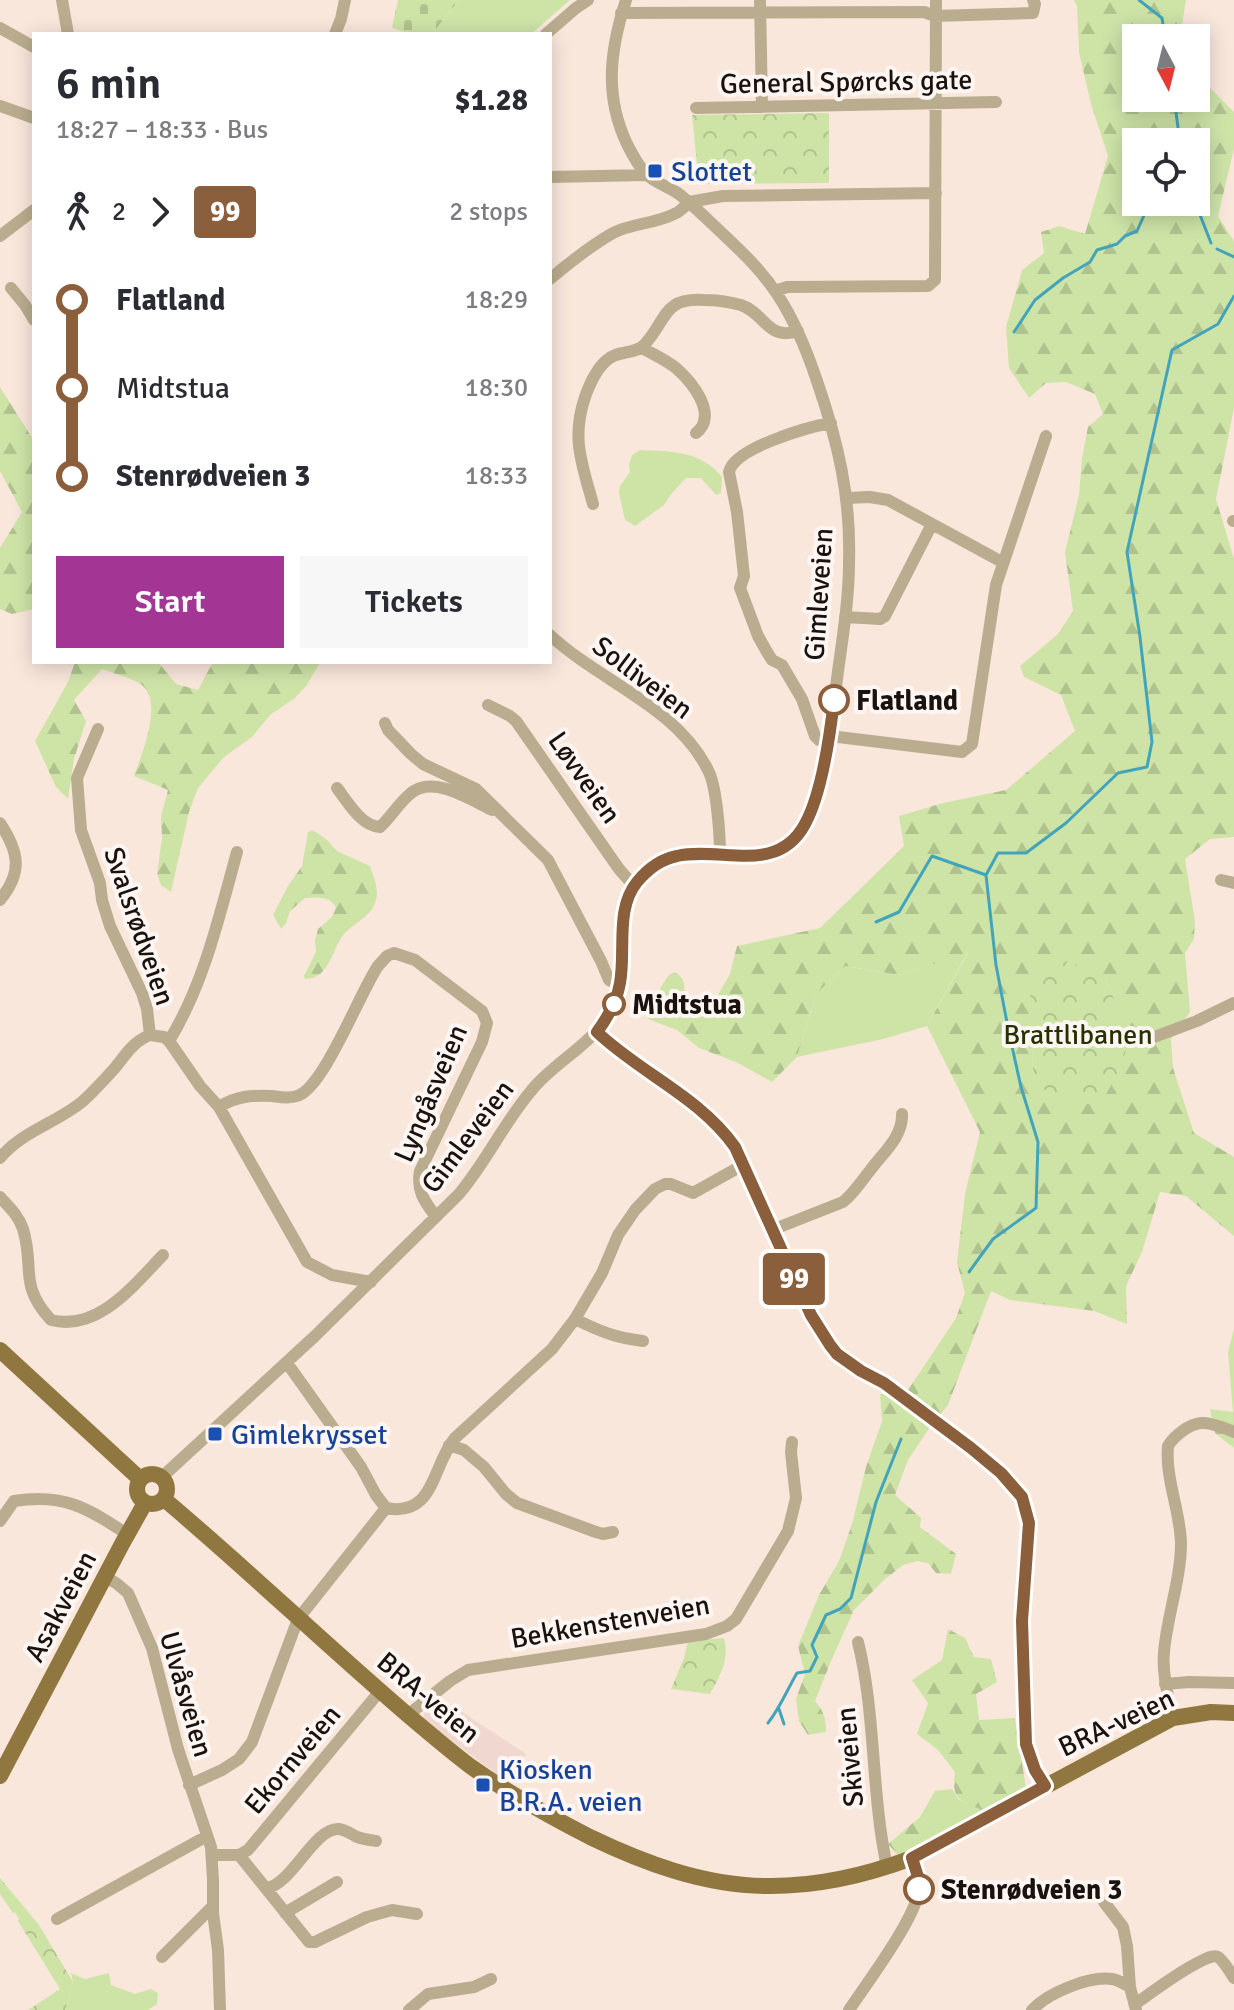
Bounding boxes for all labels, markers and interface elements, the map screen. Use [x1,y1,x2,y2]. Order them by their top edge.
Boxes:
north arrow [1122,24,1210,112]
map controls [1122,24,1210,216]
text: 6 min [56,57,161,111]
street label: General Spørcks gate [719,63,973,101]
text: $1.28 [455,82,528,119]
text: 18:27 – 18:33 · Bus [56,114,268,146]
button: locate [1122,128,1210,216]
place label: Slottet [671,155,752,189]
marker: Slottet [646,162,664,180]
icon: walk [56,190,100,234]
icon: forward [138,190,182,234]
text: 99 [210,195,240,229]
text: 2 [112,196,126,228]
text: 2 stops [449,196,528,228]
text: Flatland [116,282,225,319]
text: 18:29 [465,284,528,316]
text: Midtstua [116,370,230,407]
text: 18:30 [465,372,528,404]
text: Stenrødveien 3 [116,458,310,495]
text: 18:33 [465,460,528,492]
street label: Gimleveien [797,527,841,661]
button: Start [56,556,284,648]
button: Tickets [300,556,528,648]
street label: Solliveien [586,629,699,726]
place label: Flatland [856,684,958,718]
marker: Flatland [819,685,849,715]
street label: Løvveien [540,725,628,830]
street label: Svalsrødveien [96,843,182,1010]
place label: Midtstua [632,988,742,1022]
marker: Midtstua [603,993,625,1015]
park label: Brattlibanen [1003,1018,1153,1052]
street label: Lyngåsveien [387,1019,475,1167]
street label: Gimleveien [414,1073,521,1200]
line badge: 99 [758,1253,830,1305]
text: 99 [779,1262,809,1296]
place label: Gimlekrysset [231,1418,388,1452]
marker: Gimlekrysset [206,1425,224,1443]
street label: Asakveien [18,1545,104,1668]
street label: Bekkenstenveien [508,1588,712,1656]
street label: Ulvåsveien [152,1628,220,1761]
street label: BRA-veien [370,1645,487,1751]
street label: BRA-veien [1053,1681,1180,1764]
street label: Ekornveien [237,1698,348,1821]
street label: Skiveien [829,1706,871,1808]
place label: Kiosken B.R.A. veien [499,1753,642,1819]
marker: Kiosken B.R.A. veien [474,1776,492,1794]
place label: Stenrødveien 3 [941,1873,1122,1907]
marker: Stenrødveien 3 [904,1874,934,1904]

